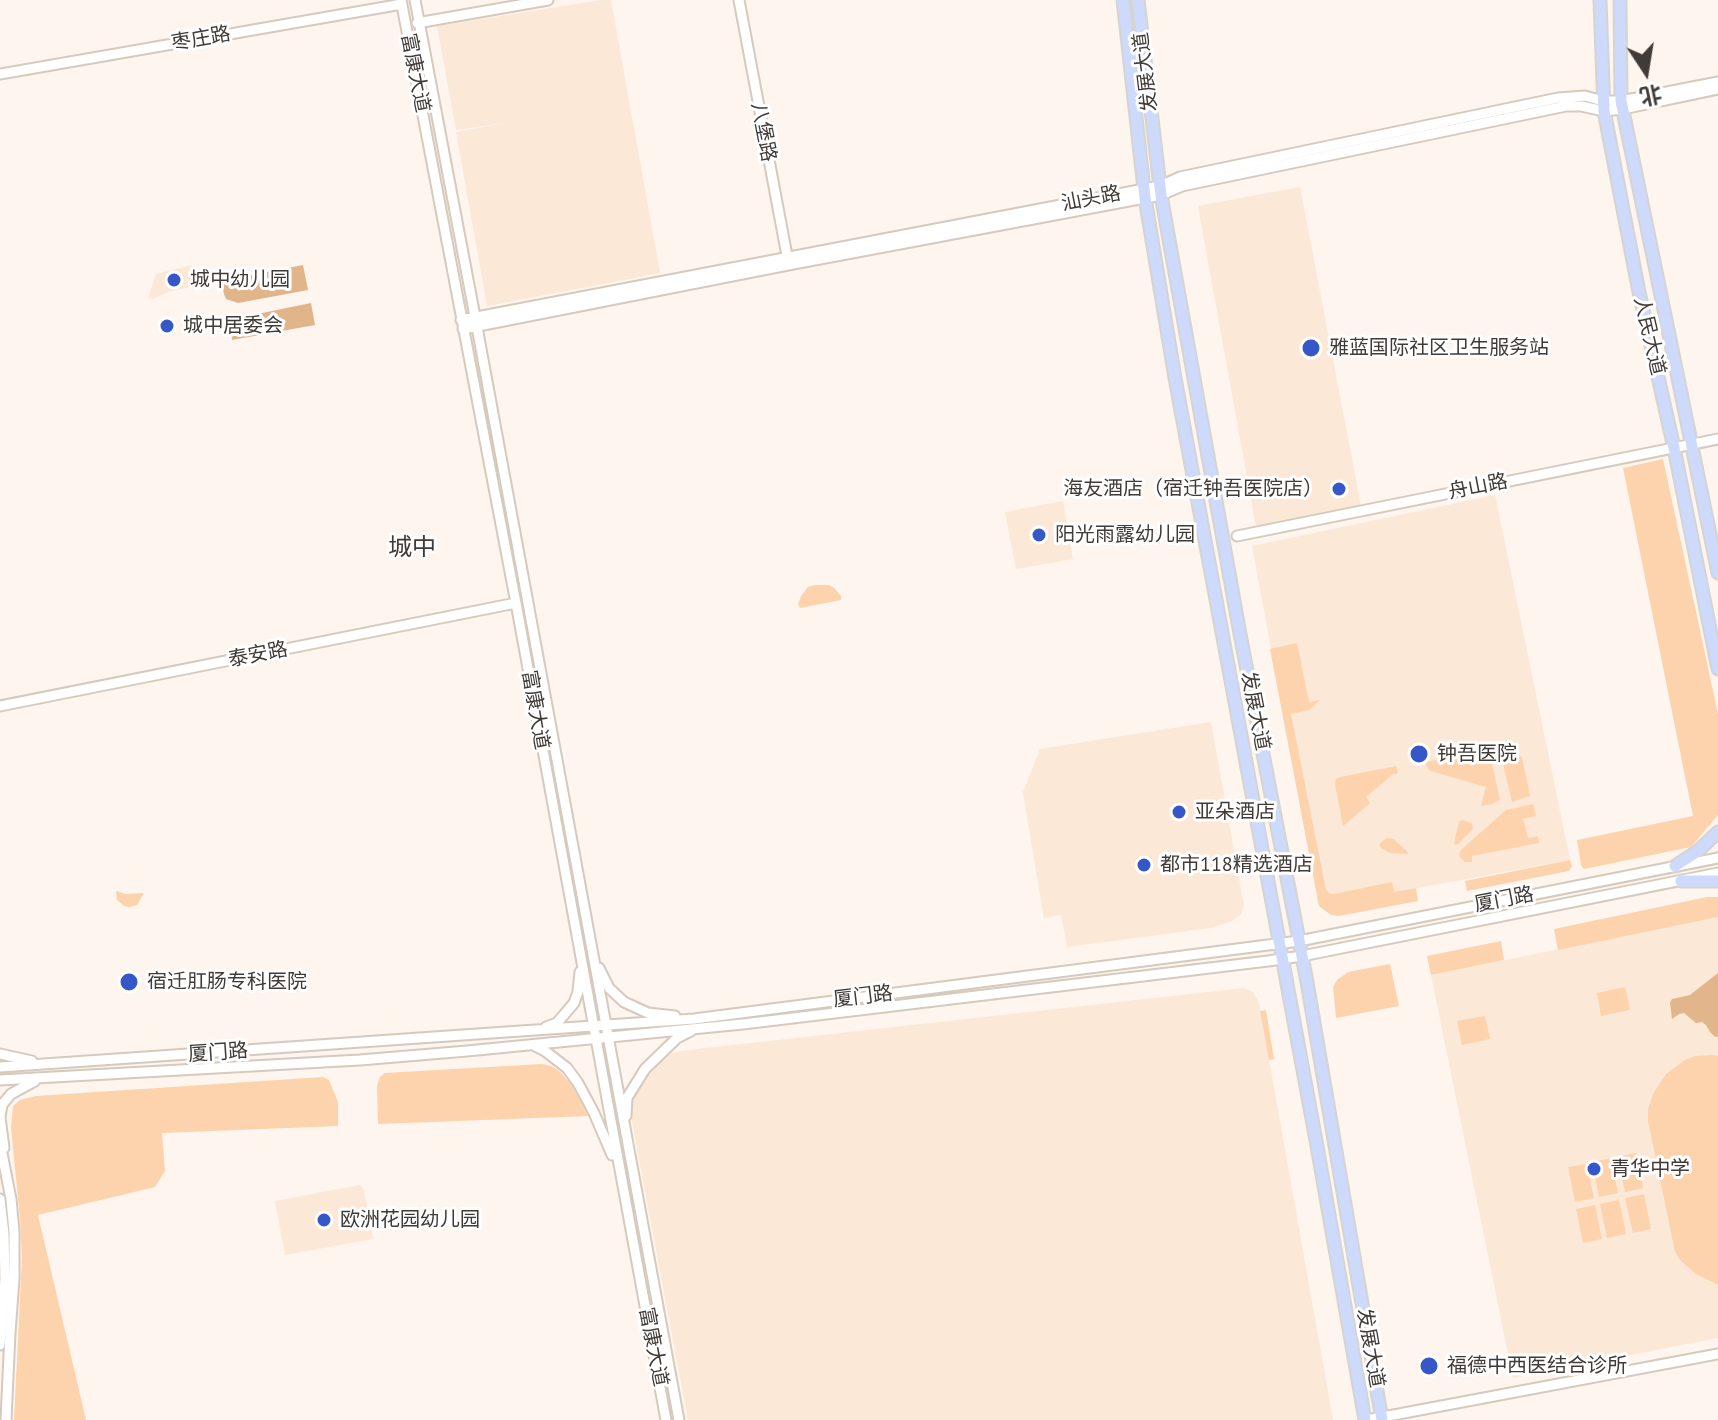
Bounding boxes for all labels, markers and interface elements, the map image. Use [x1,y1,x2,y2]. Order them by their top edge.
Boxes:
street label: 枣庄路 [169,22,233,56]
street label: 富康大道 [396,31,434,115]
street label: 发展大道 [1129,31,1163,113]
north arrow [1606,32,1686,112]
text: 北 [1637,79,1665,111]
street label: 八堡路 [745,100,781,164]
street label: 汕头路 [1059,181,1123,217]
place label: 城中幼儿园 [190,268,290,292]
marker: 城中幼儿园 [165,271,183,289]
street label: 人民大道 [1628,294,1670,378]
place label: 城中居委会 [183,314,283,338]
marker: 城中居委会 [158,317,176,335]
place label: 雅蓝国际社区卫生服务站 [1329,336,1549,360]
marker: 雅蓝国际社区卫生服务站 [1300,337,1322,359]
street label: 舟山路 [1446,469,1510,505]
place label: 海友酒店（宿迁钟吾医院店） [1063,477,1323,501]
marker: 海友酒店（宿迁钟吾医院店） [1330,480,1348,498]
place label: 阳光雨露幼儿园 [1055,523,1195,547]
marker: 阳光雨露幼儿园 [1030,526,1048,544]
district label: 城中 [388,534,436,562]
street label: 泰安路 [226,637,290,673]
street label: 富康大道 [516,669,554,751]
street label: 发展大道 [1236,669,1274,753]
place label: 钟吾医院 [1437,742,1517,766]
marker: 钟吾医院 [1408,743,1430,765]
place label: 亚朵酒店 [1195,800,1275,824]
marker: 亚朵酒店 [1170,803,1188,821]
place label: 都市118精选酒店 [1160,853,1313,877]
marker: 都市118精选酒店 [1135,856,1153,874]
street label: 厦门路 [1472,882,1536,918]
place label: 宿迁肛肠专科医院 [147,970,307,994]
marker: 宿迁肛肠专科医院 [118,971,140,993]
street label: 厦门路 [832,981,894,1013]
street label: 厦门路 [187,1039,249,1067]
place label: 青华中学 [1610,1157,1690,1181]
marker: 青华中学 [1585,1160,1603,1178]
place label: 欧洲花园幼儿园 [340,1208,480,1232]
marker: 欧洲花园幼儿园 [315,1211,333,1229]
street label: 富康大道 [634,1305,672,1389]
street label: 发展大道 [1351,1307,1389,1389]
place label: 福德中西医结合诊所 [1447,1354,1627,1378]
marker: 福德中西医结合诊所 [1418,1355,1440,1377]

